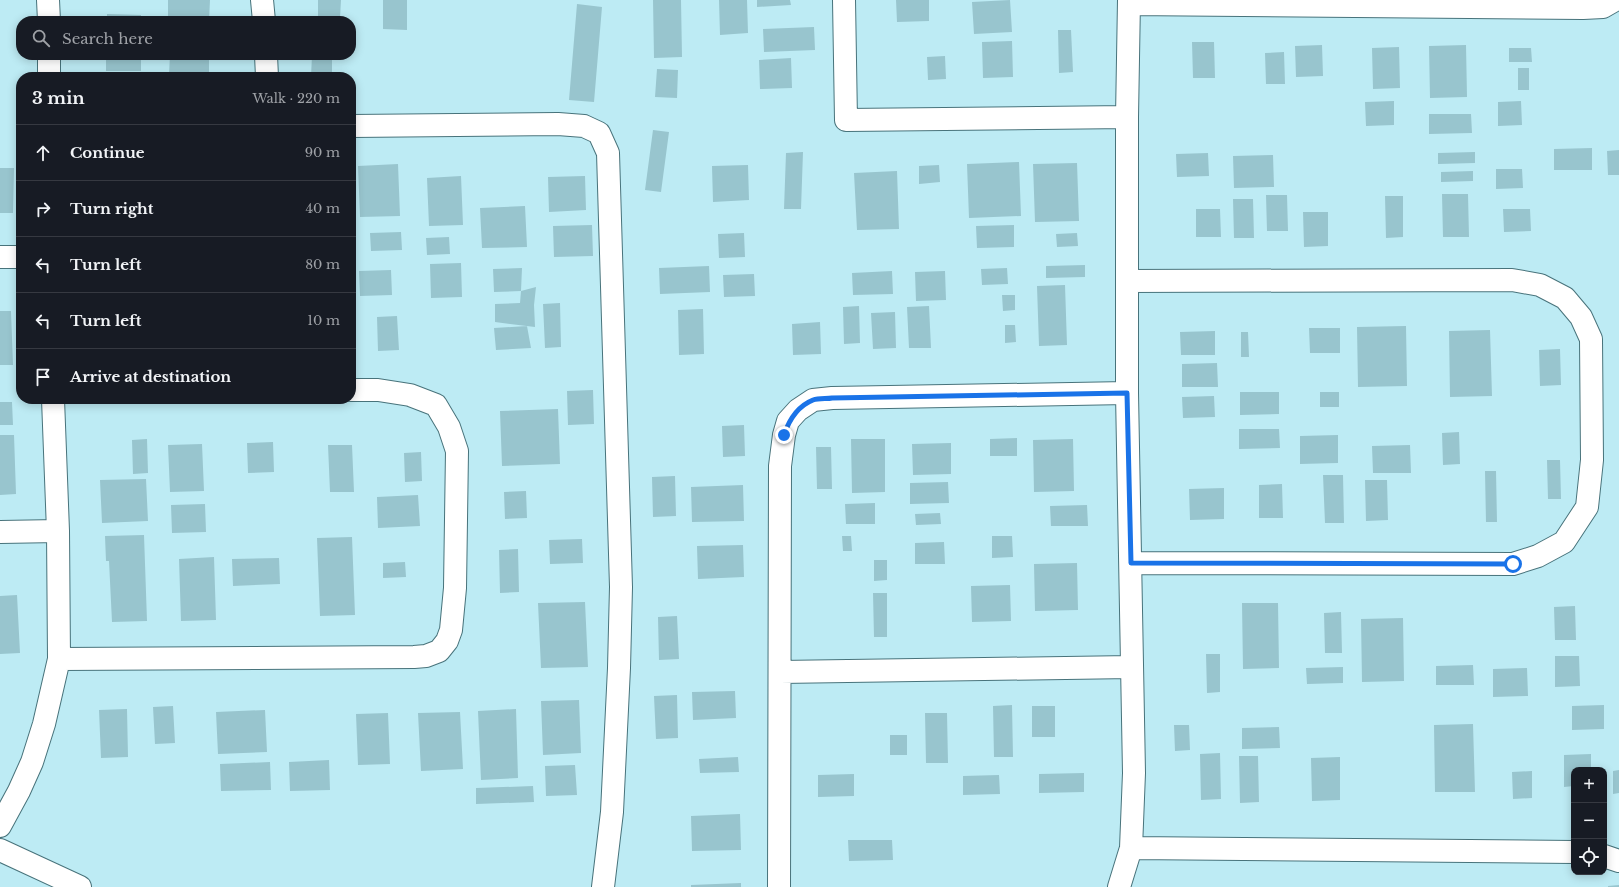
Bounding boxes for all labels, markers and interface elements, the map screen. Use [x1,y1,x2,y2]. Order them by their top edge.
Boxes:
search box [16,16,356,60]
icon: search [30,27,52,49]
text: Search here [62,29,153,48]
text: 3 min [32,88,85,109]
text: Walk · 220 m [252,90,340,107]
icon: ahead [32,142,54,164]
text: Continue [70,143,145,162]
text: 90 m [305,144,340,161]
icon: right [32,198,54,220]
text: Turn right [70,199,153,218]
text: 40 m [305,200,340,217]
icon: left [32,254,54,276]
text: Turn left [70,255,141,274]
text: 80 m [305,256,340,273]
icon: left [32,310,54,332]
text: Turn left [70,311,141,330]
text: 10 m [307,312,340,329]
icon: arrive [32,366,54,388]
text: Arrive at destination [70,367,231,386]
route end [775,426,793,444]
route start [1504,555,1522,573]
map controls [1571,767,1607,875]
button: + [1571,767,1607,803]
button: − [1571,803,1607,839]
button: locate [1571,839,1607,875]

